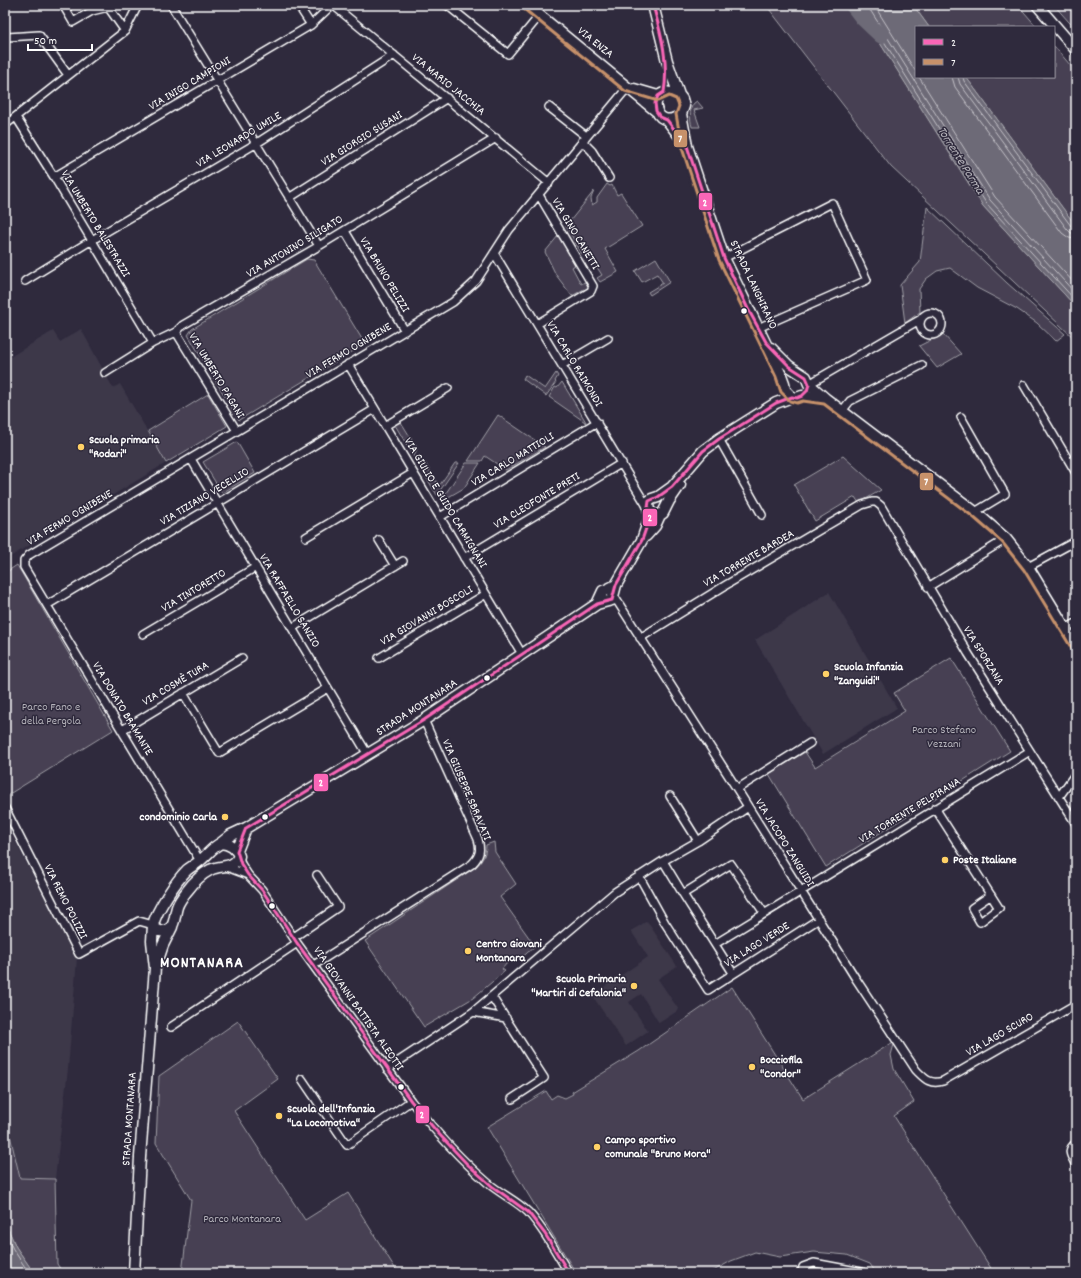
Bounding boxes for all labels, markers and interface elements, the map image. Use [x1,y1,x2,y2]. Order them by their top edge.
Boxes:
street label: VIA ENZA [573,23,617,63]
scale bar [28,26,92,52]
legend [915,26,1055,78]
text: 50 m [34,33,57,50]
text: 2 [951,35,956,52]
street label: VIA MARIO JACCHIA [407,50,489,120]
street label: VIA INIGO CAMPIONI [146,53,235,115]
text: 7 [951,55,956,72]
street label: VIA LEONARDO UMILE [193,107,285,172]
street label: VIA GIORGIO SUSANI [318,107,406,171]
water label: Torrente Parma [932,124,989,199]
line badge: 7 [673,129,688,148]
text: 7 [678,132,683,148]
street label: VIA UMBERTO BALESTRAZZI [56,167,134,281]
line badge: 2 [698,192,713,211]
street label: VIA GINO CANETTI [547,195,603,273]
text: 2 [703,196,708,212]
street label: VIA ANTONINO SILIGATO [243,211,347,283]
street label: VIA BRUNO PELIZZI [355,234,413,316]
street label: STRADA LANGHIRANO [725,238,781,332]
unlabelled marker [739,306,749,316]
street label: VIA FERMO OGNIBENE [303,318,396,383]
street label: VIA CARLO RAIMONDI [542,318,607,410]
street label: VIA UMBERTO PAGANI [184,330,248,422]
street label: VIA CARLO MATTIOLI [468,428,558,492]
place label: Scuola primaria "Rodari" [89,432,161,463]
street label: VIA GIULIO E GUIDO CARMIGNANI [399,435,491,572]
marker: Scuola primaria "Rodari" [76,442,86,452]
street label: VIA TIZIANO VECELLIO [157,464,253,530]
street label: VIA CLEOFONTE PRETI [490,468,584,534]
line badge: 7 [919,472,934,491]
text: 7 [924,475,929,491]
street label: VIA FERMO OGNIBENE [24,485,117,550]
line badge: 2 [642,508,658,527]
text: 2 [648,511,653,527]
street label: VIA TORRENTE BARDEA [700,526,798,592]
street label: VIA RAFFAELLO SANZIO [254,551,324,651]
street label: VIA TINTORETTO [158,565,230,617]
street label: VIA GIOVANNI BOSCOLI [377,581,477,650]
street label: VIA SPORZANA [958,623,1008,689]
street label: VIA COSMÈ TURA [139,657,213,711]
street label: VIA DONATO BRAMANTE [87,659,157,760]
place label: Scuola Infanzia "Zanguidi" [834,659,904,690]
marker: Scuola Infanzia "Zanguidi" [821,669,831,679]
unlabelled marker [482,673,492,683]
street label: STRADA MONTANARA [373,675,461,741]
park label: Parco Fano e della Pergola [21,699,81,730]
park label: Parco Stefano Vezzani [912,722,976,753]
street label: VIA GIUSEPPE SBRAVATI [437,737,495,843]
line badge: 2 [313,773,329,792]
street label: VIA TORRENTE PELPIRANA [856,774,965,848]
text: 2 [319,776,324,792]
street label: VIA JACOPO ZANGUIDI [750,796,818,891]
place label: condominio Carla [140,809,218,826]
marker: condominio Carla [220,812,230,822]
unlabelled marker [260,812,270,822]
place label: Poste Italiane [953,852,1017,869]
marker: Poste Italiane [940,855,950,865]
street label: VIA REMO POLIZZI [39,862,91,943]
unlabelled marker [267,901,277,911]
street label: VIA LAGO VERDE [721,918,794,972]
place label: Centro Giovani Montanara [476,936,542,967]
street label: VIA GIOVANNI BATTISTA ALEOTTI [309,943,408,1075]
marker: Centro Giovani Montanara [463,946,473,956]
district label: MONTANARA [160,952,244,975]
place label: Scuola Primaria "Martiri di Cefalonia" [531,971,627,1002]
marker: Scuola Primaria "Martiri di Cefalonia" [629,981,639,991]
street label: VIA LAGO SCURO [963,1009,1037,1061]
place label: Bocciofila "Condor" [760,1052,804,1083]
marker: Bocciofila "Condor" [747,1062,757,1072]
street label: STRADA MONTANARA [118,1071,142,1167]
unlabelled marker [396,1082,406,1092]
place label: Scuola dell'Infanzia "La Locomotiva" [287,1101,376,1132]
line badge: 2 [415,1105,430,1124]
text: 2 [420,1108,425,1124]
marker: Scuola dell'Infanzia "La Locomotiva" [274,1111,284,1121]
place label: Campo sportivo comunale "Bruno Mora" [605,1132,711,1163]
marker: Campo sportivo comunale "Bruno Mora" [592,1142,602,1152]
park label: Parco Montanara [203,1211,281,1228]

